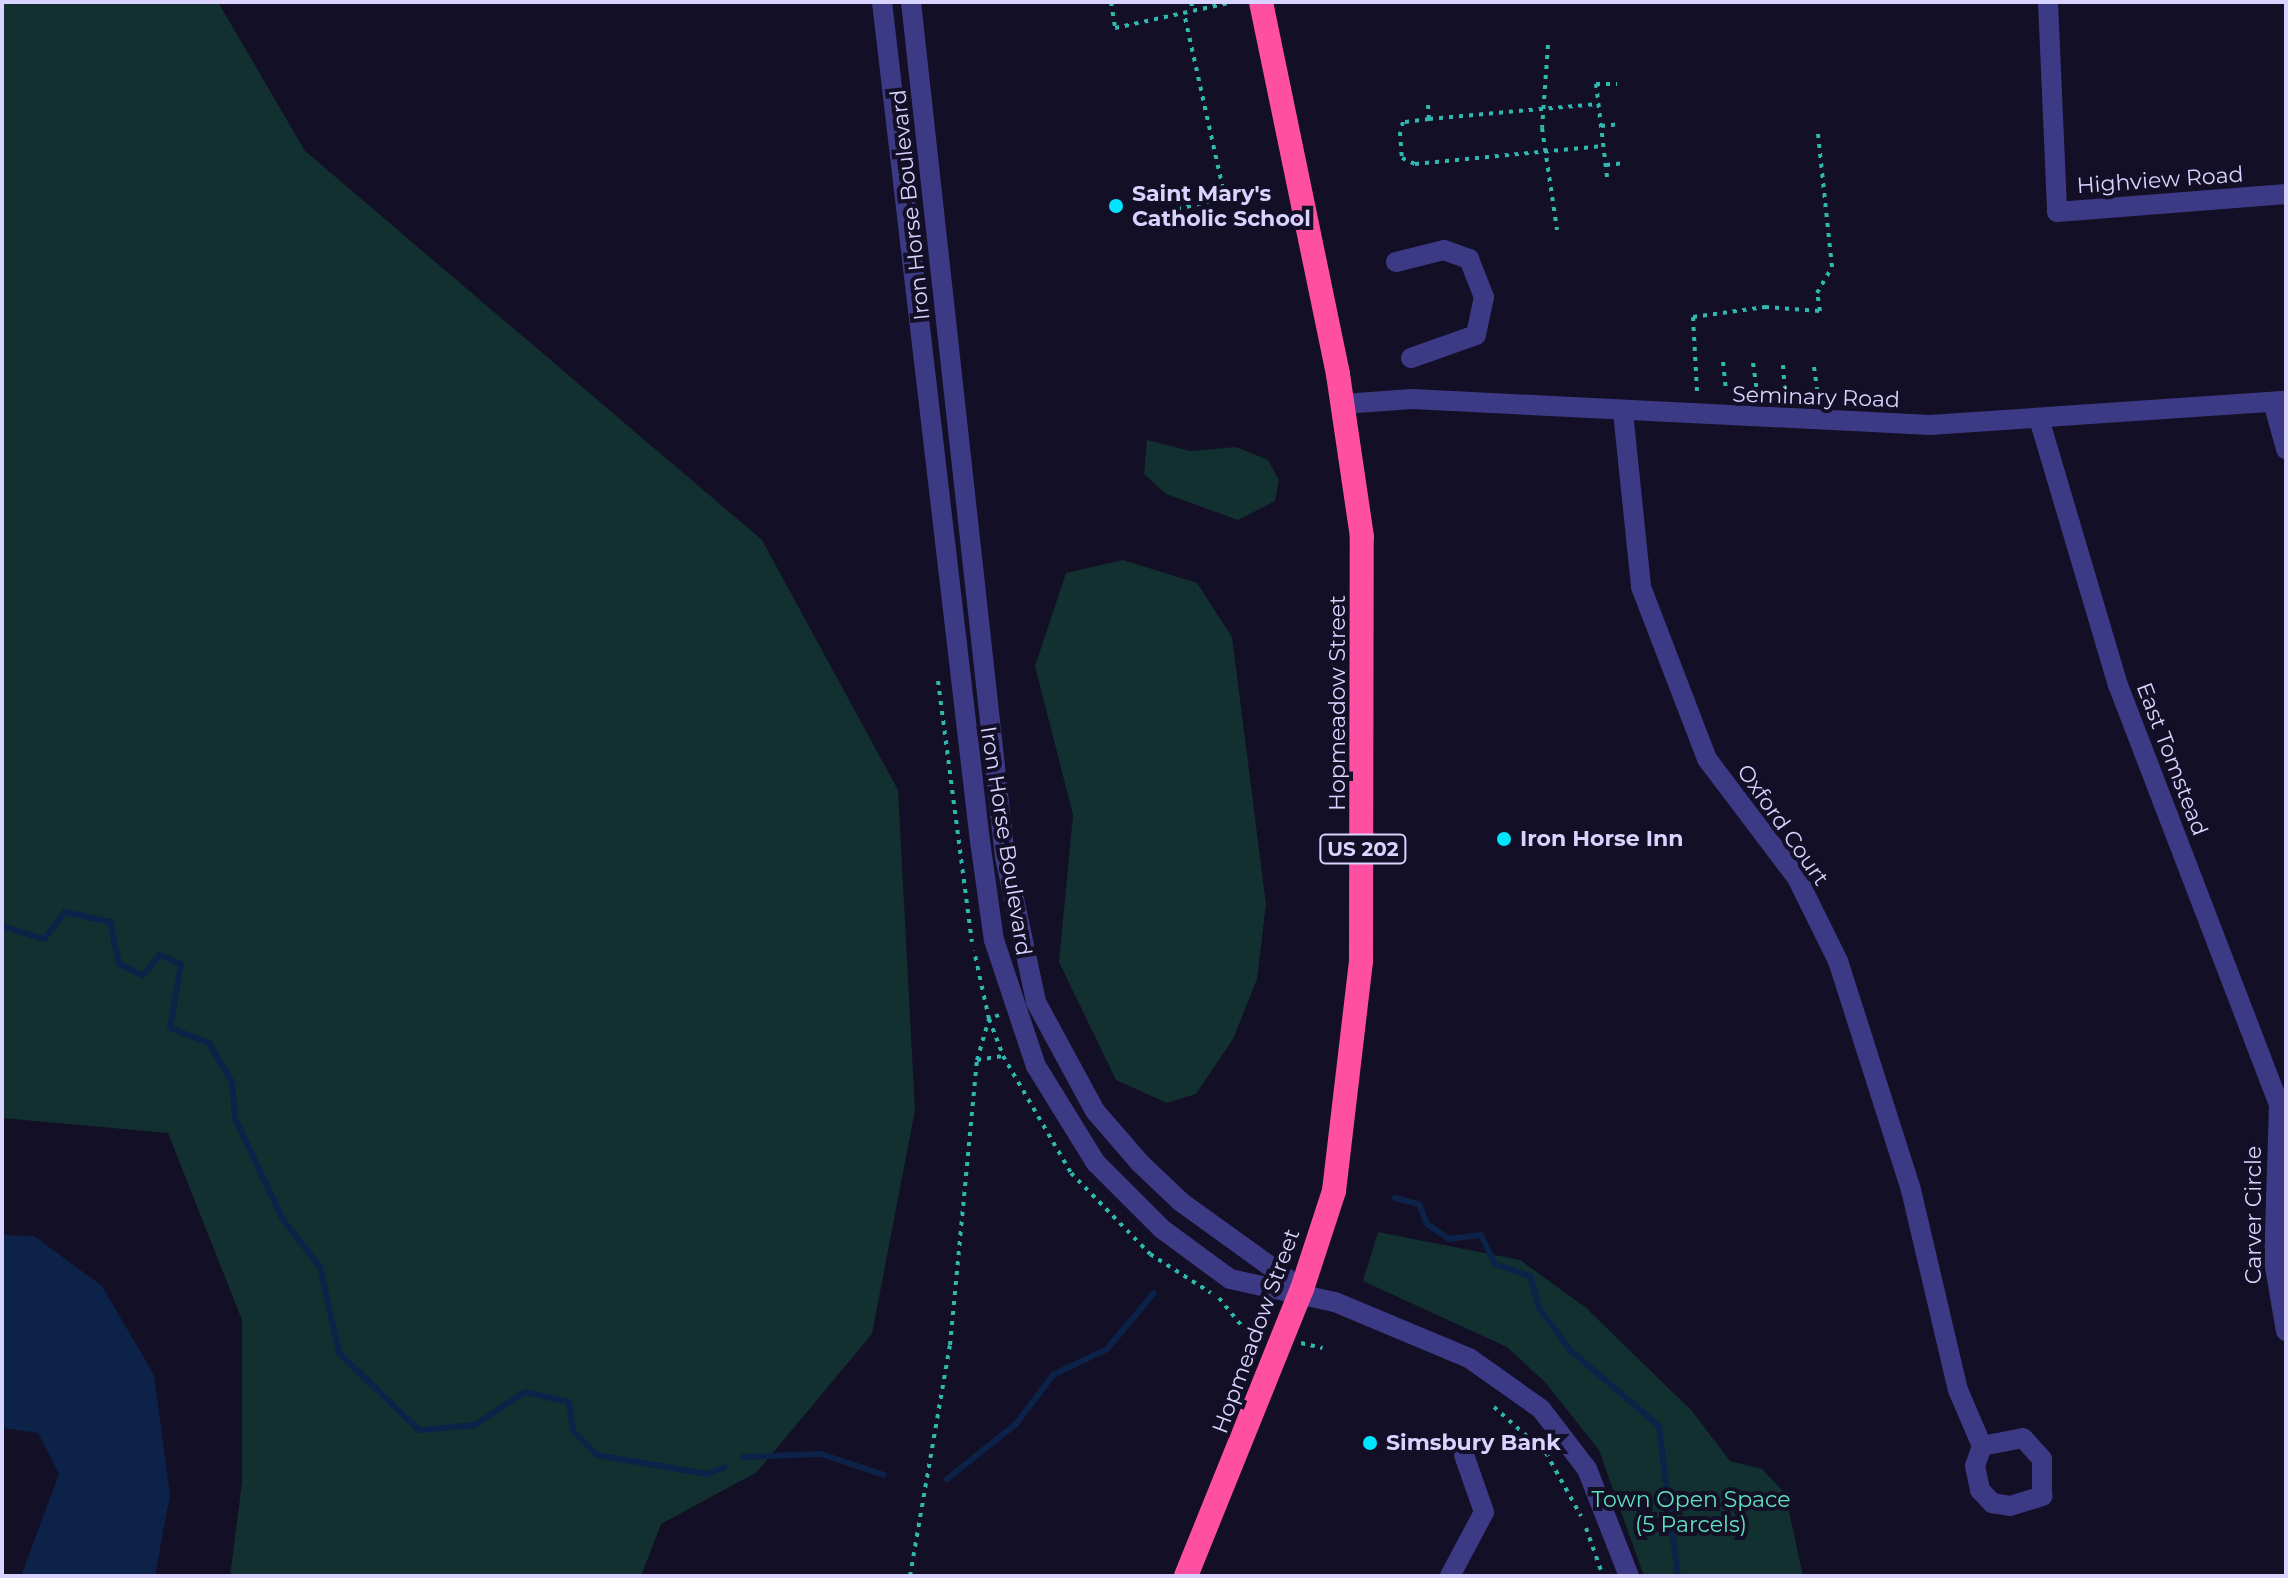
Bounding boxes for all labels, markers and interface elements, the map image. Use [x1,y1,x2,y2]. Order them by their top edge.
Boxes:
street label: Iron Horse Boulevard [885,88,935,322]
street label: Highview Road [2076,161,2244,199]
place label: Saint Mary's Catholic School [1132,180,1311,232]
marker: Saint Mary's Catholic School [1107,197,1125,215]
street label: Seminary Road [1732,381,1900,413]
street label: Hopmeadow Street [1325,595,1351,811]
street label: East Tomstead [2131,679,2213,839]
street label: Iron Horse Boulevard [975,724,1037,958]
street label: Oxford Court [1731,759,1835,891]
place label: Iron Horse Inn [1520,826,1683,852]
marker: Iron Horse Inn [1495,830,1513,848]
road number: US 202 [1319,833,1407,865]
street label: Carver Circle [2241,1146,2267,1284]
street label: Hopmeadow Street [1207,1225,1305,1437]
place label: Simsbury Bank [1386,1430,1561,1456]
marker: Simsbury Bank [1361,1434,1379,1452]
park label: Town Open Space (5 Parcels) [1592,1486,1790,1538]

